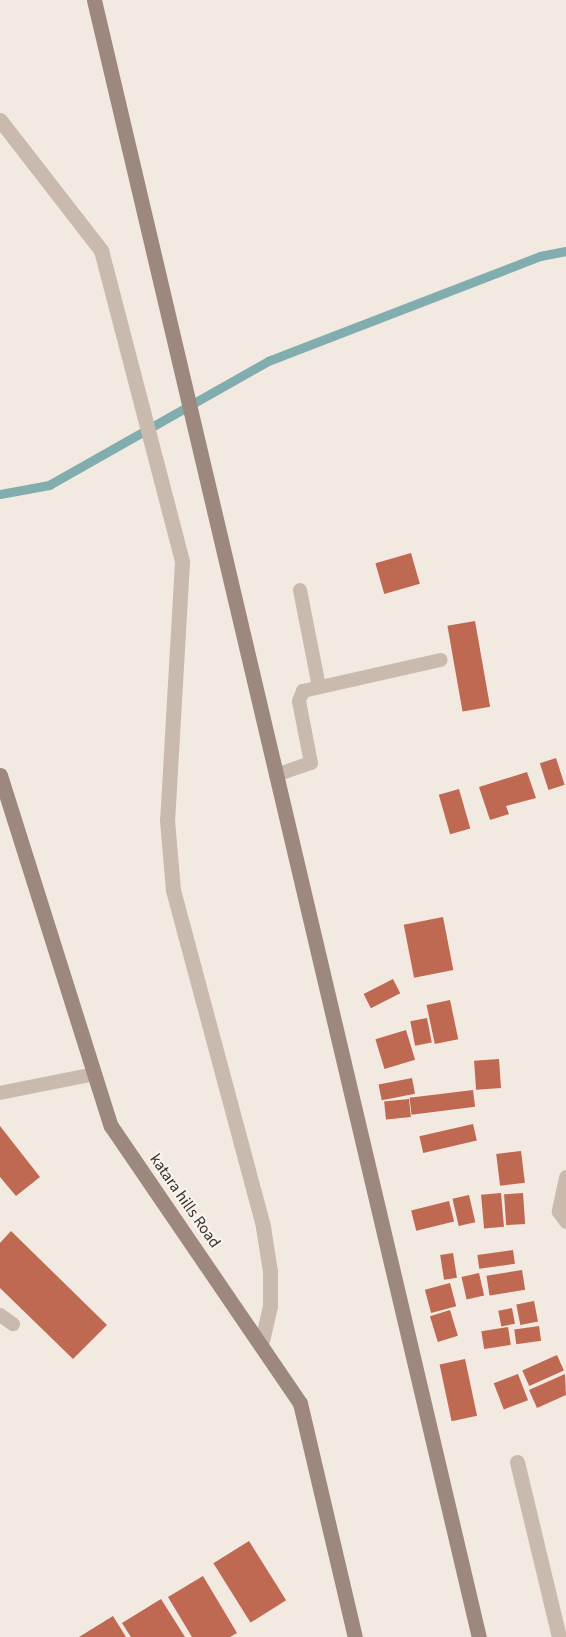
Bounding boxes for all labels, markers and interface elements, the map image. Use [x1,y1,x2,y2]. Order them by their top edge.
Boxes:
street label: katara hills Road [146,1150,224,1252]

